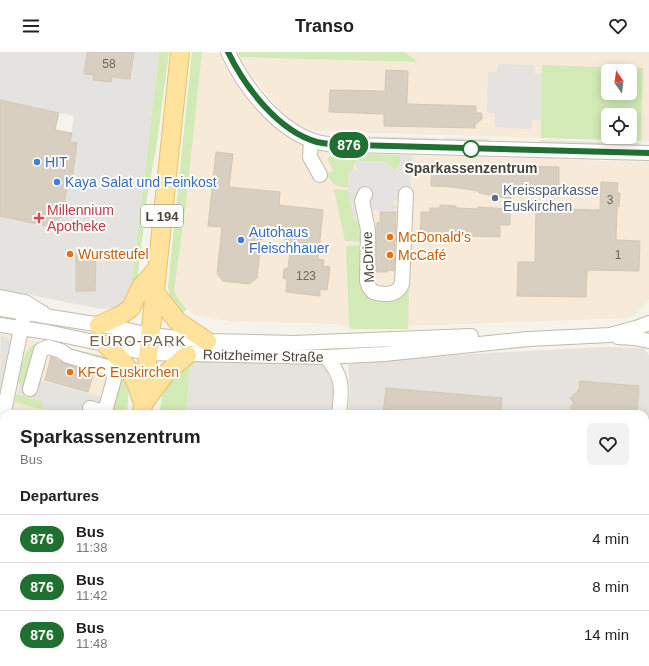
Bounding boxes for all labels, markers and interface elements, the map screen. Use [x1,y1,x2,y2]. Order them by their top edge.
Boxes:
icon: menu [20,15,42,37]
icon: heart [607,15,629,37]
text: Transo [295,16,354,36]
house number: 58 [102,57,116,71]
north arrow [601,64,637,100]
map controls [601,64,637,144]
button: locate [601,108,637,144]
line badge: 876 [326,132,372,158]
text: 876 [337,137,361,153]
marker: Sparkassenzentrum [462,140,480,158]
place label: HIT [45,154,68,170]
marker: HIT [32,157,42,167]
place label: Sparkassenzentrum [404,160,538,176]
place label: Kaya Salat und Feinkost [65,174,217,190]
marker: Kaya Salat und Feinkost [52,177,62,187]
place label: Kreissparkasse Euskirchen [503,182,599,214]
marker: Kreissparkasse Euskirchen [490,193,500,203]
house number: 3 [607,193,614,207]
place label: Millennium Apotheke [47,202,114,234]
road number: L 194 [141,205,183,227]
marker: Millennium Apotheke [34,213,44,223]
place label: Autohaus Fleischhauer [249,224,329,256]
place label: McDonald’s [398,229,471,245]
street label: McDrive [359,231,377,283]
marker: McDonald’s [385,232,395,242]
marker: Autohaus Fleischhauer [236,235,246,245]
place label: Wurstteufel [78,246,149,262]
place label: McCafé [398,247,446,263]
house number: 1 [615,248,622,262]
marker: Wurstteufel [65,249,75,259]
marker: McCafé [385,250,395,260]
house number: 123 [296,269,316,283]
district label: EURO-PARK [89,332,187,349]
street label: Roitzheimer Straße [203,346,324,365]
place label: KFC Euskirchen [78,364,179,380]
marker: KFC Euskirchen [65,367,75,377]
button: heart [587,423,629,465]
text: Sparkassenzentrum [20,426,201,447]
text: Bus [20,452,42,467]
text: Departures [20,487,99,504]
text: Bus [76,523,104,540]
text: 4 min [592,530,629,547]
text: 876 [30,531,54,547]
text: 11:38 [76,540,108,555]
text: Bus [76,571,104,588]
text: 8 min [592,578,629,595]
text: 876 [30,579,54,595]
text: 11:42 [76,588,108,603]
text: Bus [76,619,104,636]
text: 14 min [584,626,629,643]
text: 876 [30,627,54,643]
text: 11:48 [76,636,108,651]

